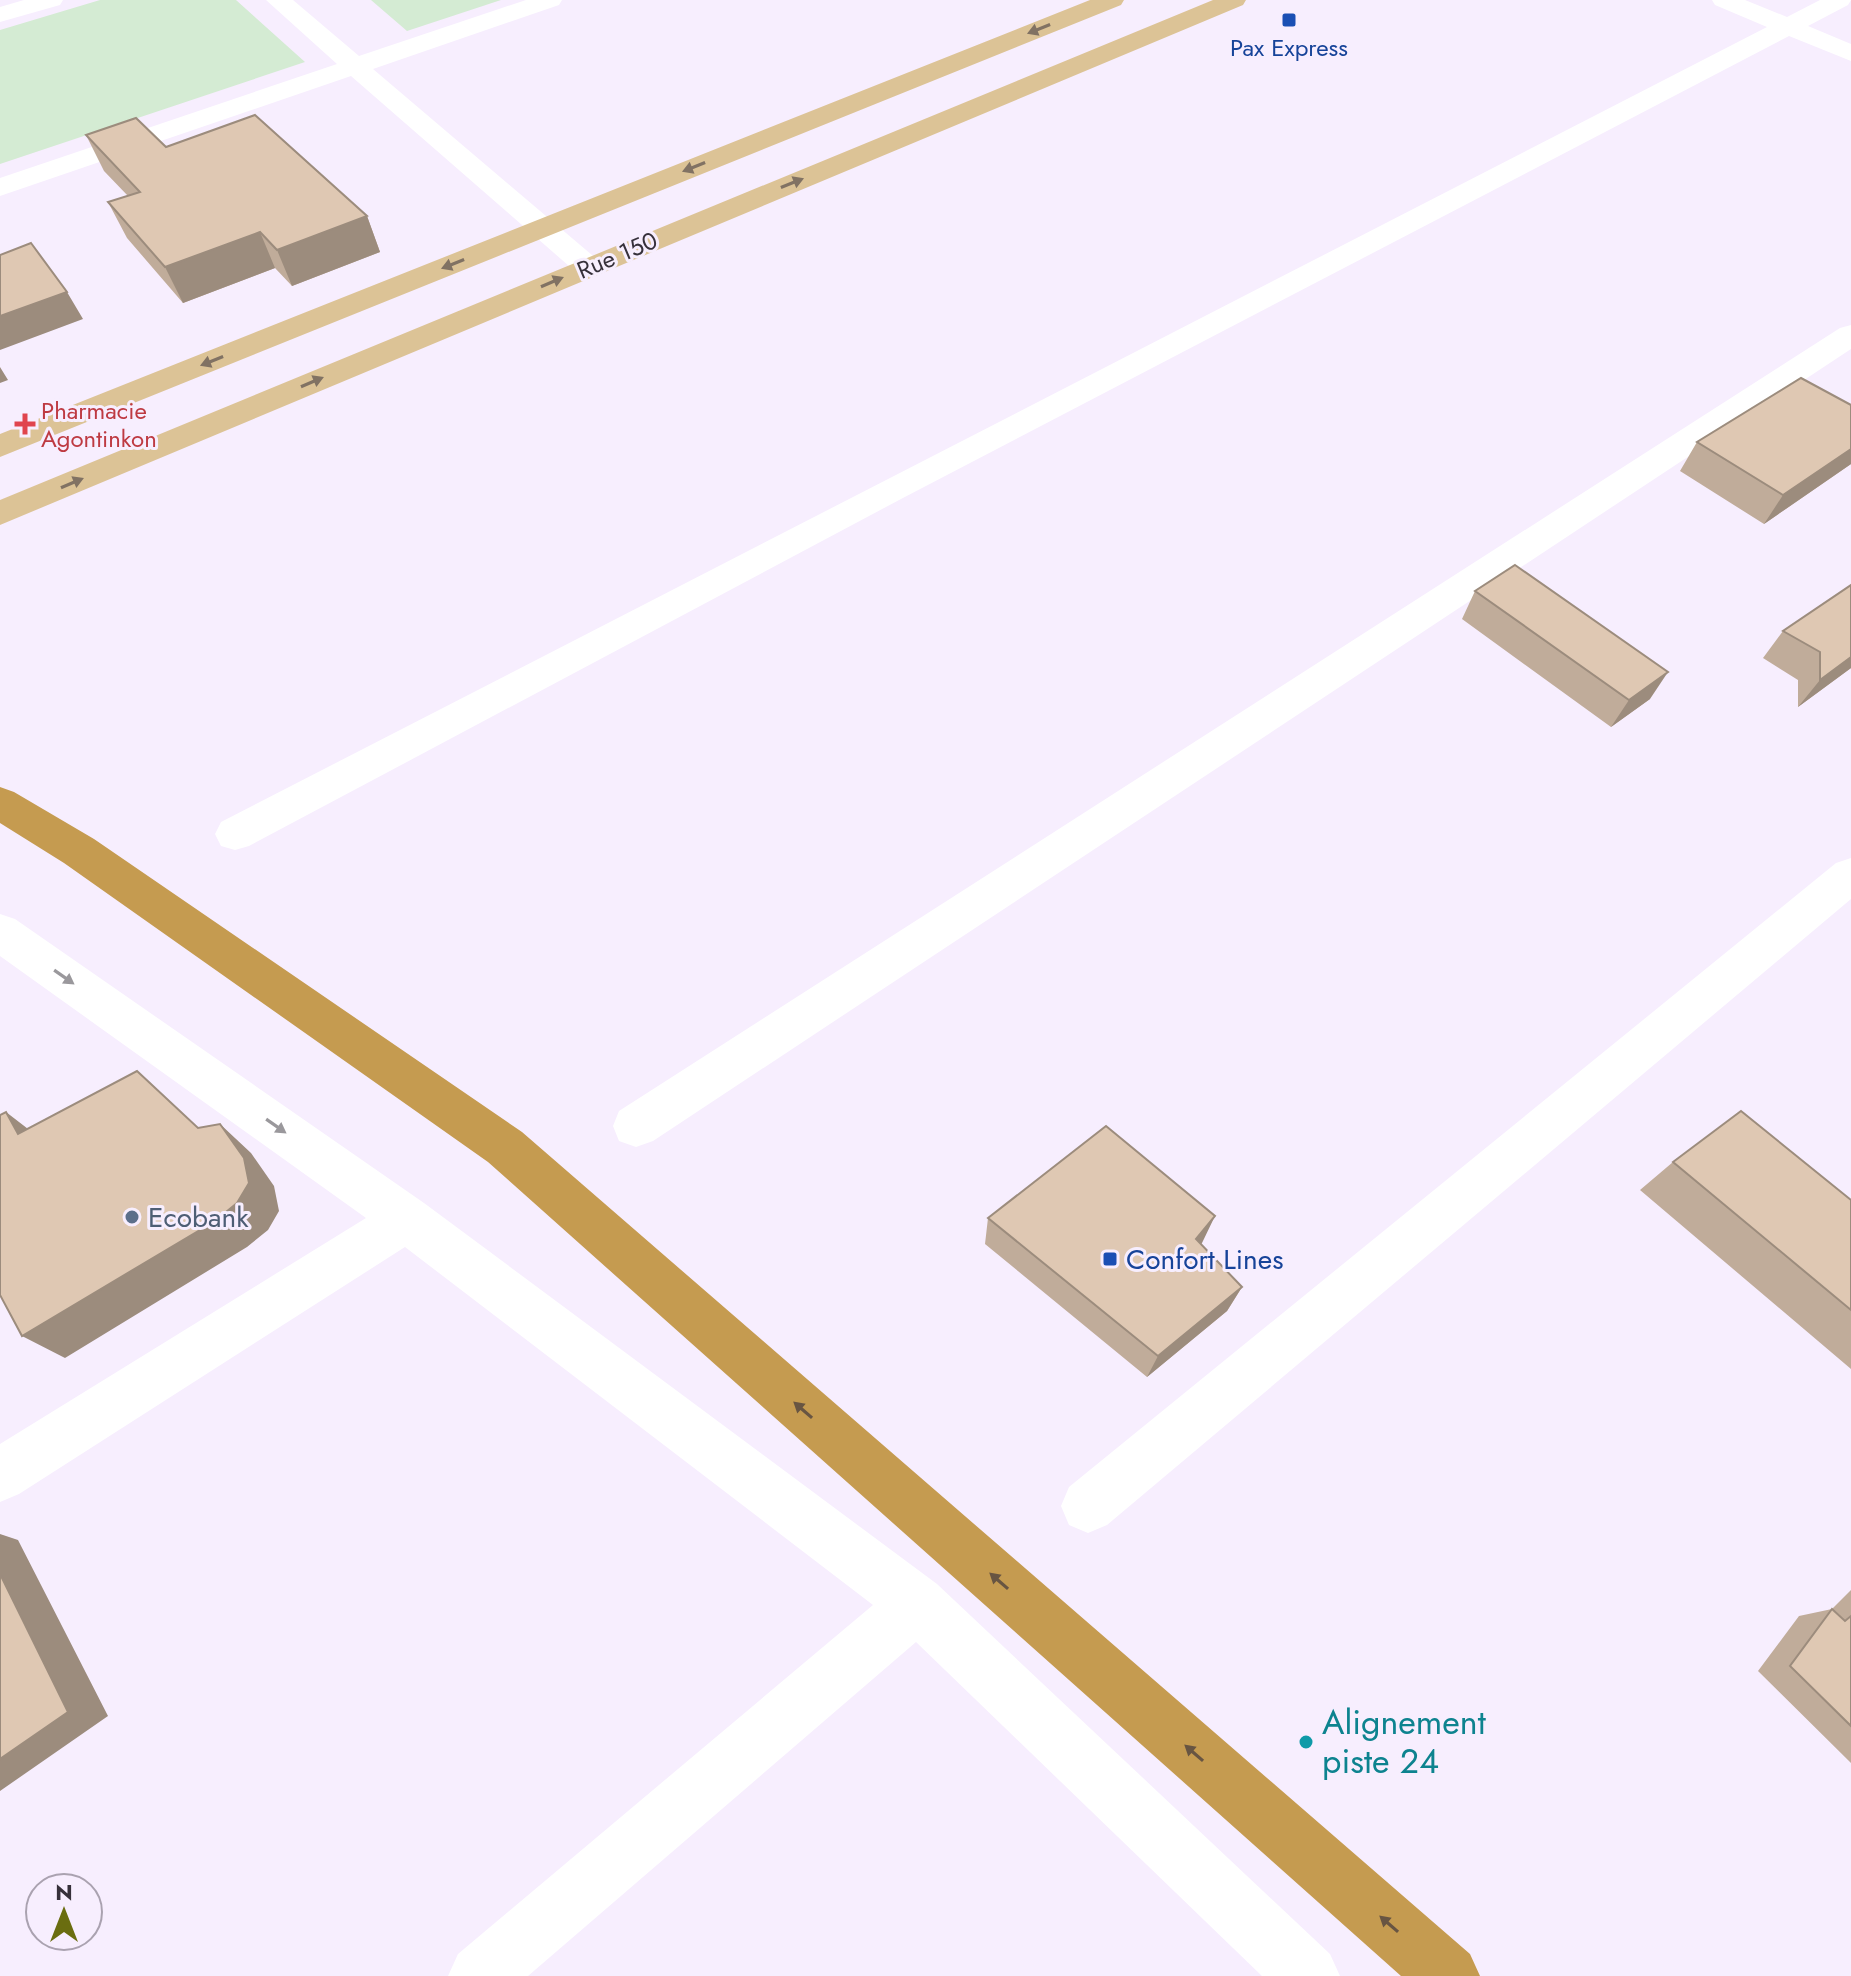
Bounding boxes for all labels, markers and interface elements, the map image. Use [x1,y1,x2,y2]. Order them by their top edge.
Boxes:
marker: Pax Express [1280,11,1298,29]
one-way arrow [1027,23,1051,36]
place label: Pax Express [1230,30,1348,65]
one-way arrow [682,161,706,174]
one-way arrow [780,176,804,189]
street label: Rue 150 [571,222,663,288]
one-way arrow [441,258,465,271]
one-way arrow [540,276,564,289]
one-way arrow [200,355,224,368]
one-way arrow [300,376,324,389]
place label: Pharmacie Agontinkon [41,393,157,456]
marker: Pharmacie Agontinkon [16,415,34,433]
one-way arrow [60,476,84,489]
one-way arrow [53,969,74,984]
one-way arrow [266,1118,287,1133]
place label: Ecobank [148,1197,249,1238]
marker: Ecobank [123,1208,141,1226]
place label: Confort Lines [1126,1239,1283,1280]
marker: Confort Lines [1101,1250,1119,1268]
one-way arrow [794,1401,813,1419]
one-way arrow [989,1573,1009,1590]
place label: Alignement piste 24 [1322,1698,1486,1786]
marker: Alignement piste 24 [1297,1733,1315,1751]
one-way arrow [1184,1745,1204,1762]
north arrow [24,1872,104,1952]
text: N [55,1876,73,1908]
one-way arrow [1380,1916,1399,1934]

